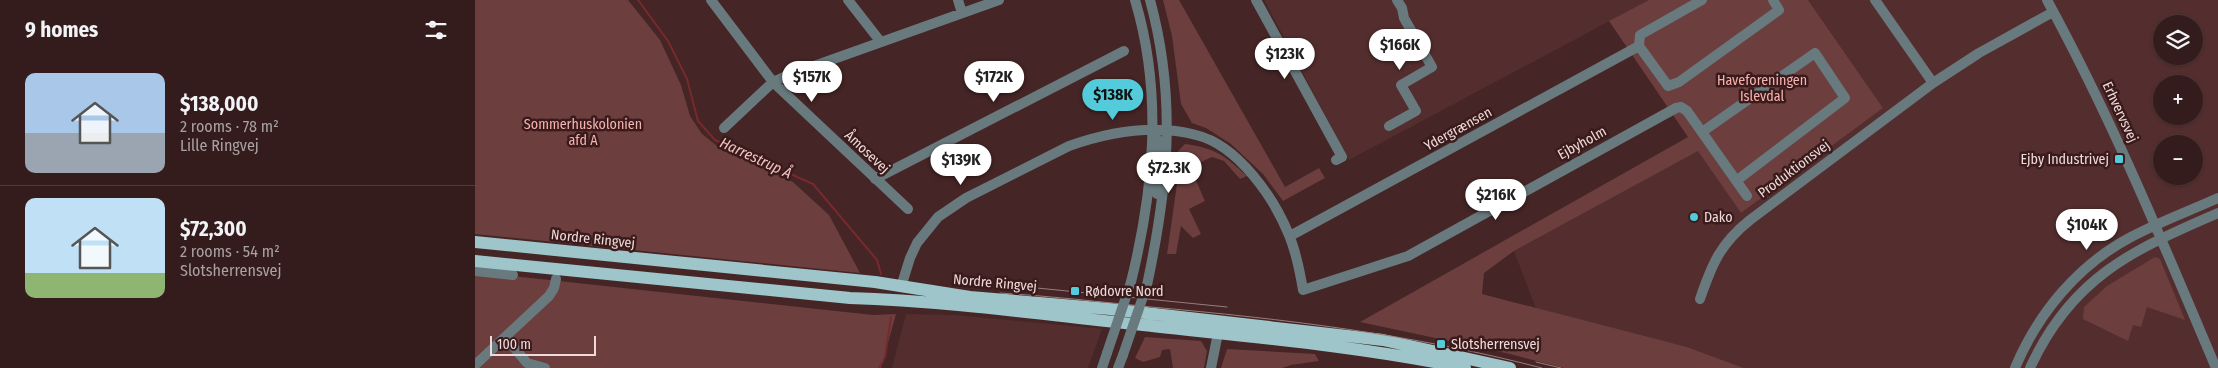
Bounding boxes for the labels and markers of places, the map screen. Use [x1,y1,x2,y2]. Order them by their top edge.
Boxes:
pin: $166K [1365,28,1435,71]
pin: $123K [1250,38,1320,80]
pin: $157K [777,61,847,103]
pin: $172K [959,61,1029,103]
pin: $138K [1078,78,1148,121]
pin: $139K [926,144,996,186]
place label: Ejby Industrivej [2021,151,2109,168]
pin: $72.3K [1128,152,1210,194]
marker: Ejby Industrivej [2113,153,2125,165]
pin: $216K [1461,178,1531,221]
pin: $104K [2052,208,2122,251]
place label: Dako [1704,209,1733,226]
marker: Dako [1688,211,1700,223]
place label: Rødovre Nord [1085,283,1163,300]
marker: Rødovre Nord [1069,285,1081,297]
place label: Slotsherrensvej [1451,336,1540,353]
marker: Slotsherrensvej [1435,338,1447,350]

